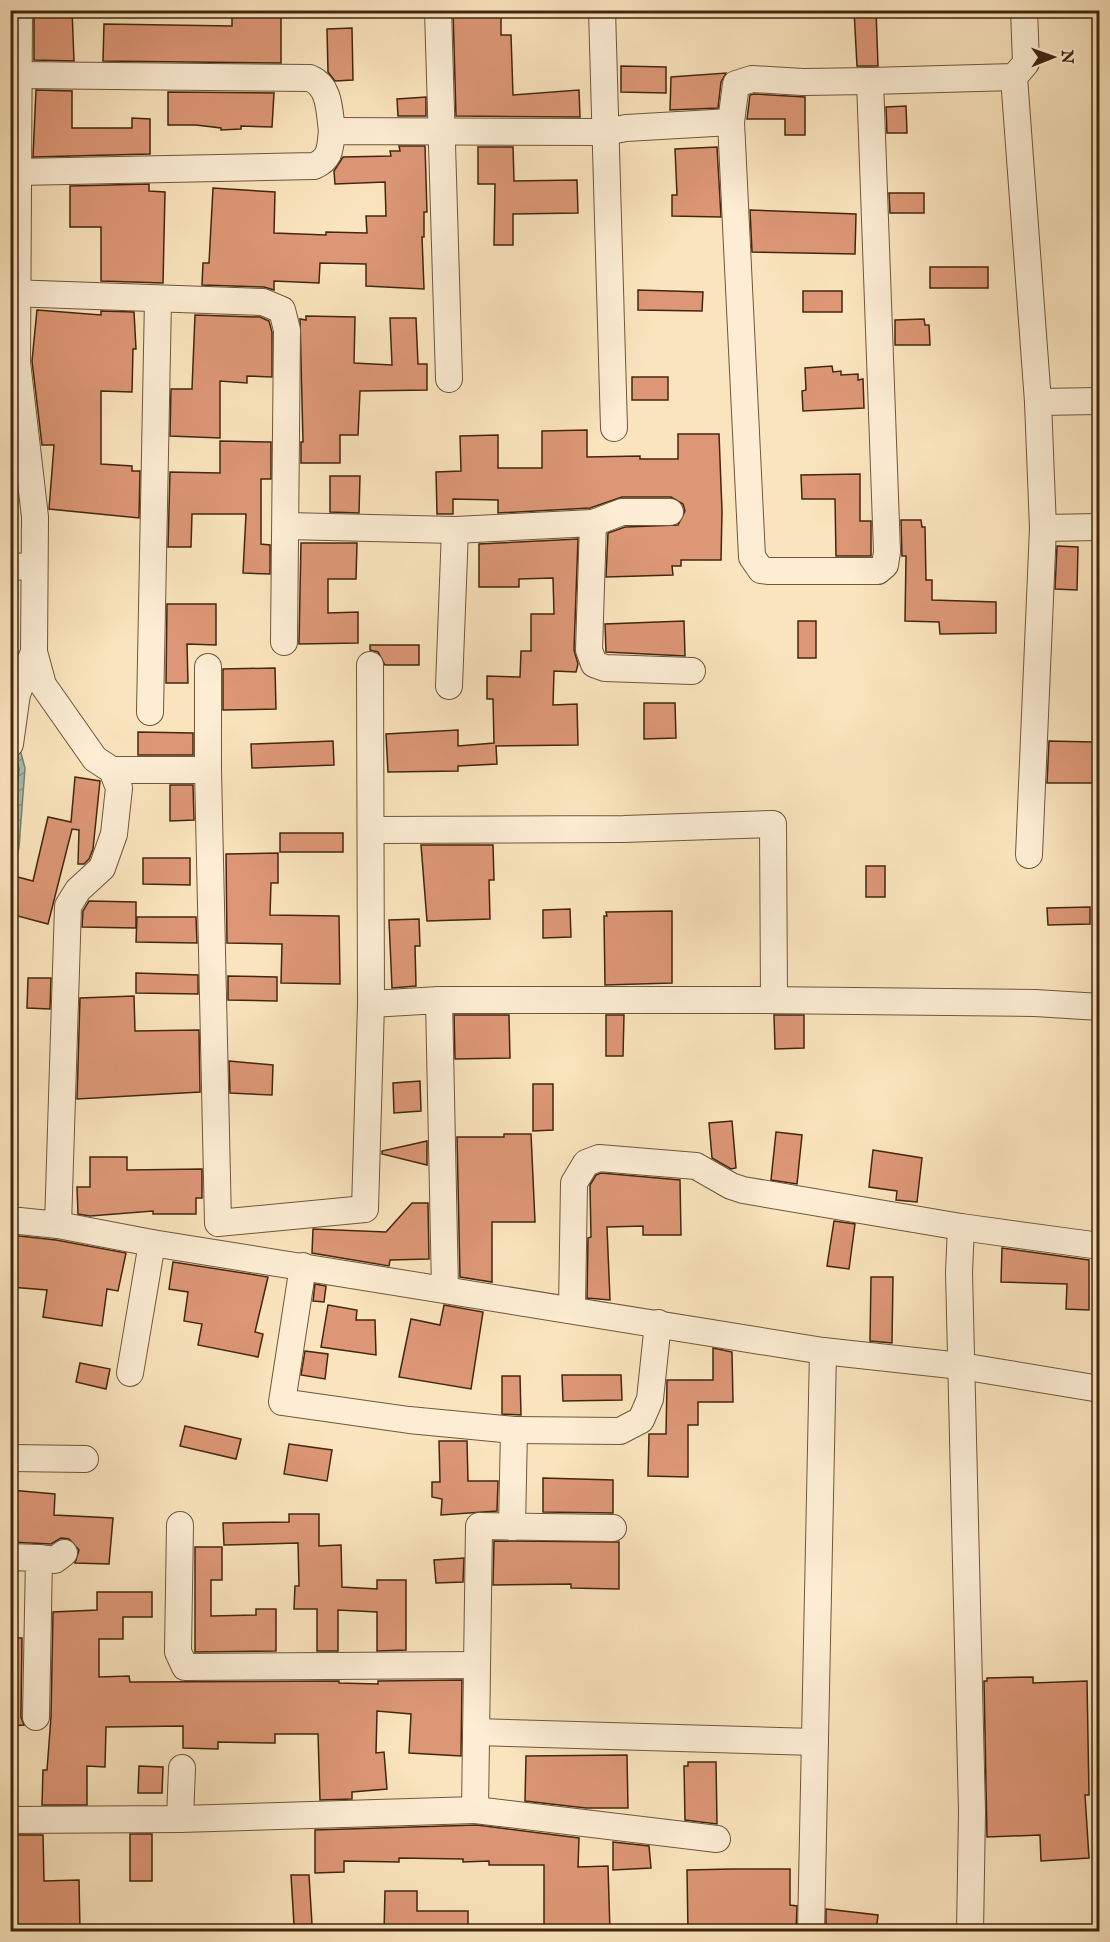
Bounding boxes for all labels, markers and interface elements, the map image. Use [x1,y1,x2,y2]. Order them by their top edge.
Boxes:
north arrow [1023,27,1083,87]
text: N [1056,49,1076,64]

